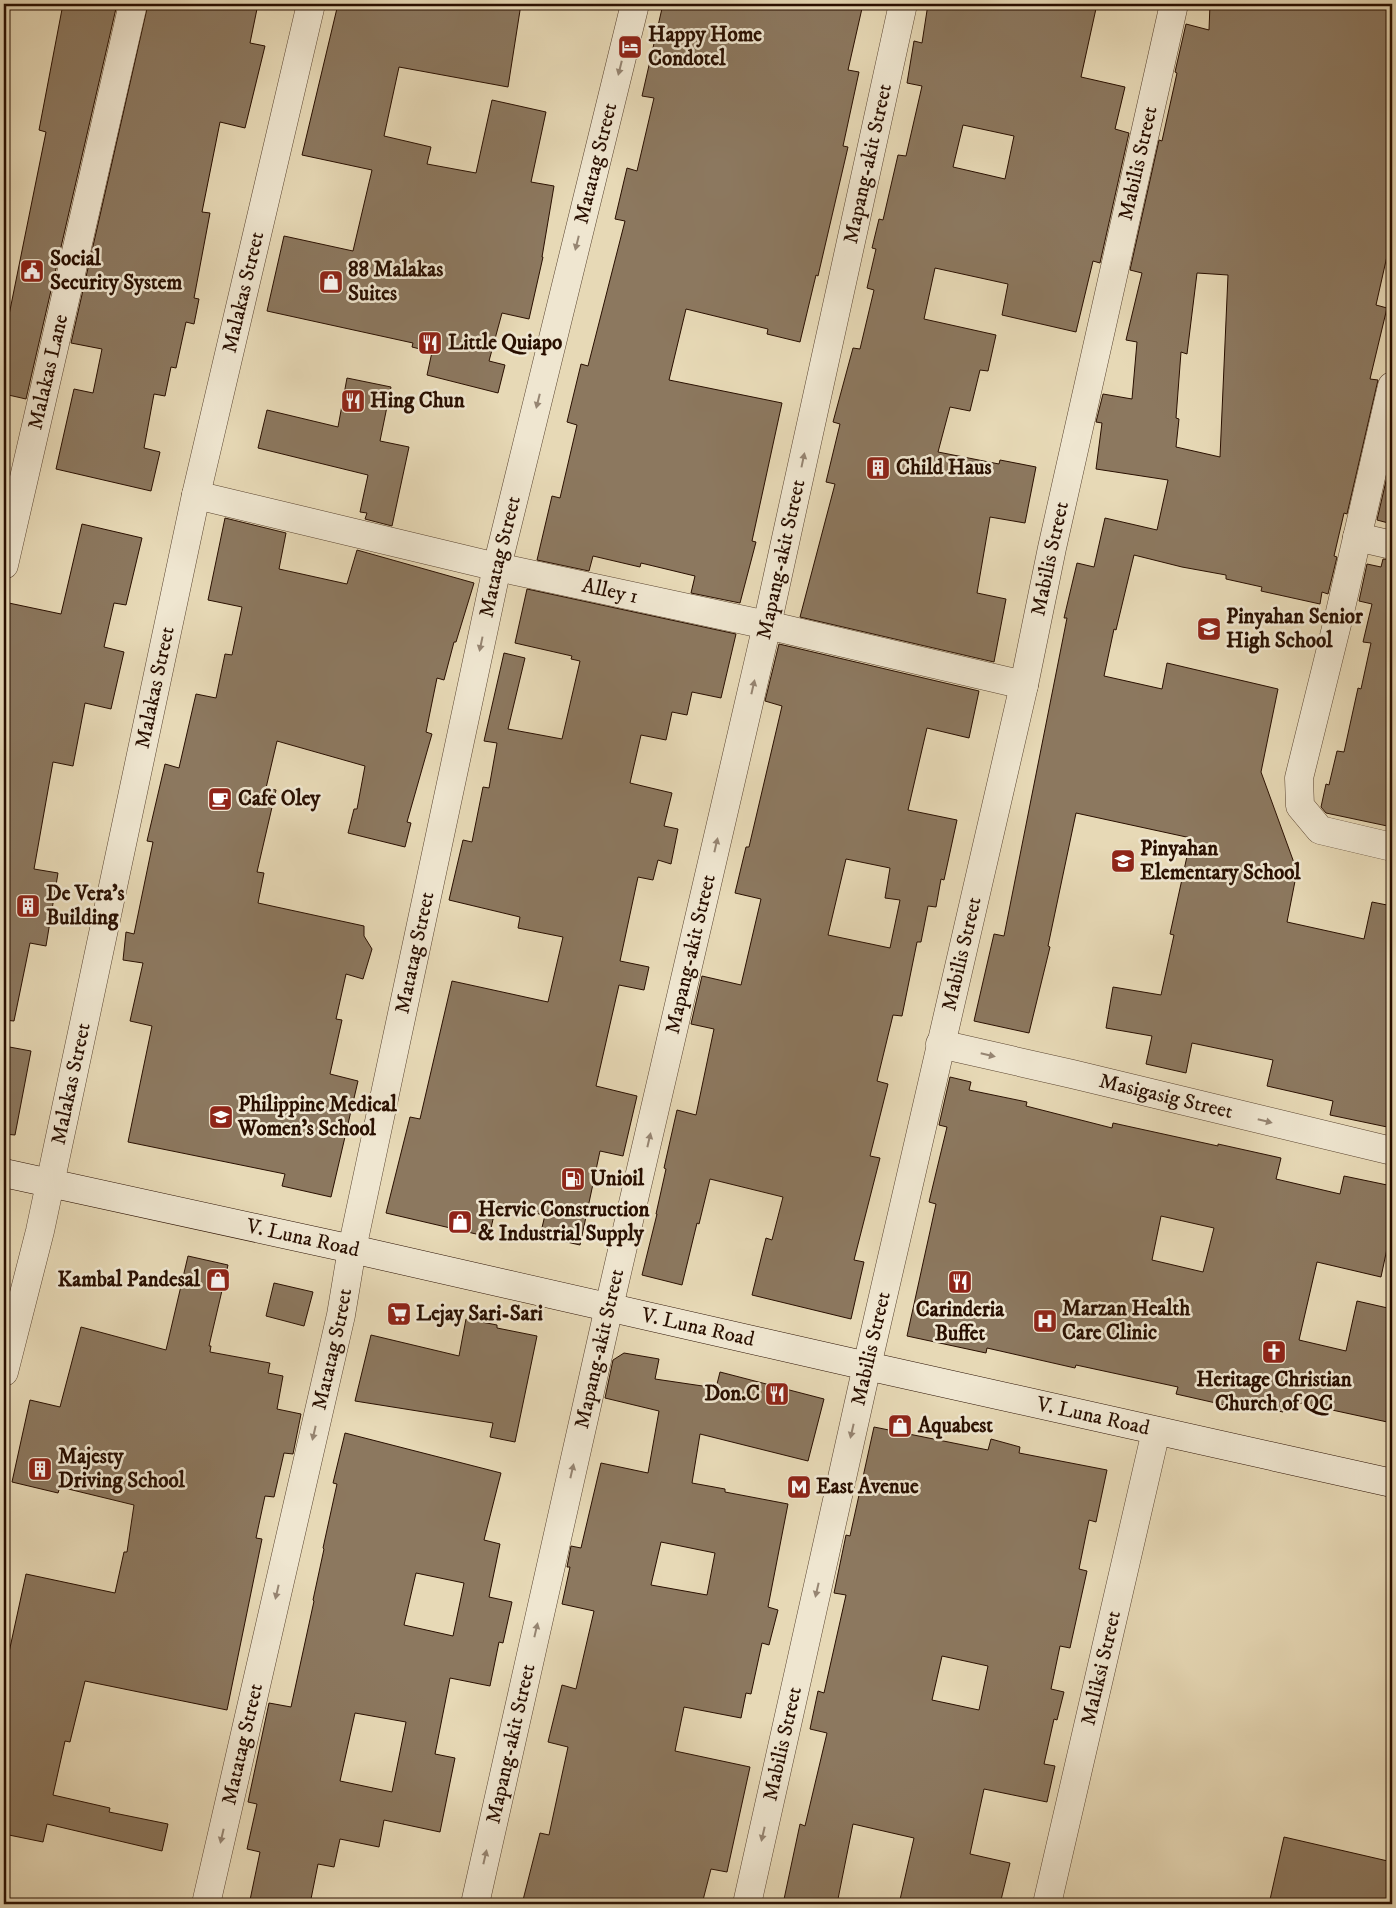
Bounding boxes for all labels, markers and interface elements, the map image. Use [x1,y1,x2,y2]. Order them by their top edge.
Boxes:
place label: Happy Home Condotel [648,22,762,72]
hotel icon: Happy Home Condotel [617,34,643,60]
one-way arrow [615,61,623,76]
street label: Mapang-akit Street [838,81,898,246]
street label: Matatag Street [569,100,623,227]
street label: Mabilis Street [1113,104,1164,223]
street label: Malakas Street [217,229,270,356]
one-way arrow [573,235,581,250]
place label: Social Security System [50,246,182,296]
place label: 88 Malakas Suites [348,257,443,307]
public building icon: Social Security System [19,258,45,284]
shop icon: 88 Malakas Suites [318,269,344,295]
street label: Malakas Lane [22,311,74,432]
restaurant icon: Little Quiapo [417,330,443,356]
place label: Little Quiapo [448,330,562,356]
restaurant icon: Hing Chun [340,388,366,414]
place label: Hing Chun [370,388,466,414]
one-way arrow [534,393,542,408]
one-way arrow [799,452,807,467]
building icon: Child Haus [865,455,891,481]
place label: Child Haus [896,455,991,481]
street label: Mapang-akit Street [751,477,812,642]
street label: Matatag Street [474,493,527,620]
street label: Mabilis Street [1025,499,1075,618]
street label: Alley 1 [579,573,640,610]
place label: Pinyahan Senior High School [1226,604,1364,654]
school or university icon: Pinyahan Senior High School [1196,616,1222,642]
street label: Malakas Street [130,624,181,751]
one-way arrow [477,637,485,652]
one-way arrow [749,679,757,694]
cafe icon: Cafe Oley [207,786,233,812]
place label: Cafe Oley [238,786,321,812]
place label: Pinyahan Elementary School [1140,836,1301,886]
one-way arrow [713,837,721,853]
school or university icon: Pinyahan Elementary School [1110,848,1136,874]
street label: Mapang-akit Street [660,872,722,1037]
place label: De Vera's Building [46,881,124,931]
street label: Matatag Street [389,889,441,1016]
building icon: De Vera's Building [15,893,41,919]
street label: Mabilis Street [936,894,988,1014]
street label: Malakas Street [46,1020,97,1147]
one-way arrow [980,1051,995,1059]
street label: Masigasig Street [1096,1068,1236,1125]
place label: Philippine Medical Women's School [237,1092,397,1142]
school or university icon: Philippine Medical Women's School [208,1104,234,1130]
one-way arrow [1258,1117,1273,1125]
one-way arrow [645,1133,653,1148]
fuel station icon: Unioil [560,1166,586,1192]
place label: Unioil [590,1166,645,1192]
place label: Hervic Construction & Industrial Supply [478,1197,651,1247]
shop icon: Hervic Construction & Industrial Supply [447,1209,473,1235]
street label: V. Luna Road [243,1213,362,1263]
street label: Mapang-akit Street [569,1266,630,1431]
place label: Kambal Pandesal [58,1267,201,1293]
shop icon: Kambal Pandesal [205,1267,231,1293]
restaurant icon: Carinderia Buffet [947,1269,973,1295]
street label: Matatag Street [307,1286,358,1413]
street label: Mabilis Street [846,1289,897,1408]
place label: Marzan Health Care Clinic [1062,1296,1191,1346]
place label: Carinderia Buffet [916,1297,1005,1347]
supermarket icon: Lejay Sari-Sari [386,1301,412,1327]
place label: Lejay Sari-Sari [416,1301,544,1328]
street label: V. Luna Road [638,1302,757,1353]
hospital icon: Marzan Health Care Clinic [1032,1308,1058,1334]
church icon: Heritage Christian Church of QC [1261,1339,1287,1365]
place label: Heritage Christian Church of QC [1196,1367,1353,1417]
place label: Don.C [704,1381,760,1407]
restaurant icon: Don.C [764,1381,790,1407]
street label: V. Luna Road [1033,1391,1153,1442]
shop icon: Aquabest [887,1413,913,1439]
place label: Aquabest [917,1413,993,1439]
one-way arrow [848,1423,856,1438]
one-way arrow [309,1426,317,1442]
place label: Majesty Driving School [58,1444,186,1494]
building icon: Majesty Driving School [27,1456,53,1482]
one-way arrow [568,1464,576,1479]
metro station icon: East Avenue [786,1474,812,1500]
place label: East Avenue [816,1474,919,1500]
one-way arrow [813,1582,821,1597]
one-way arrow [273,1584,281,1600]
street label: Maliksi Street [1076,1608,1127,1728]
one-way arrow [533,1621,541,1637]
street label: Mapang-akit Street [480,1661,542,1826]
street label: Matatag Street [216,1681,269,1807]
street label: Mabilis Street [757,1684,808,1804]
one-way arrow [759,1826,767,1841]
one-way arrow [218,1828,226,1843]
one-way arrow [481,1849,489,1864]

